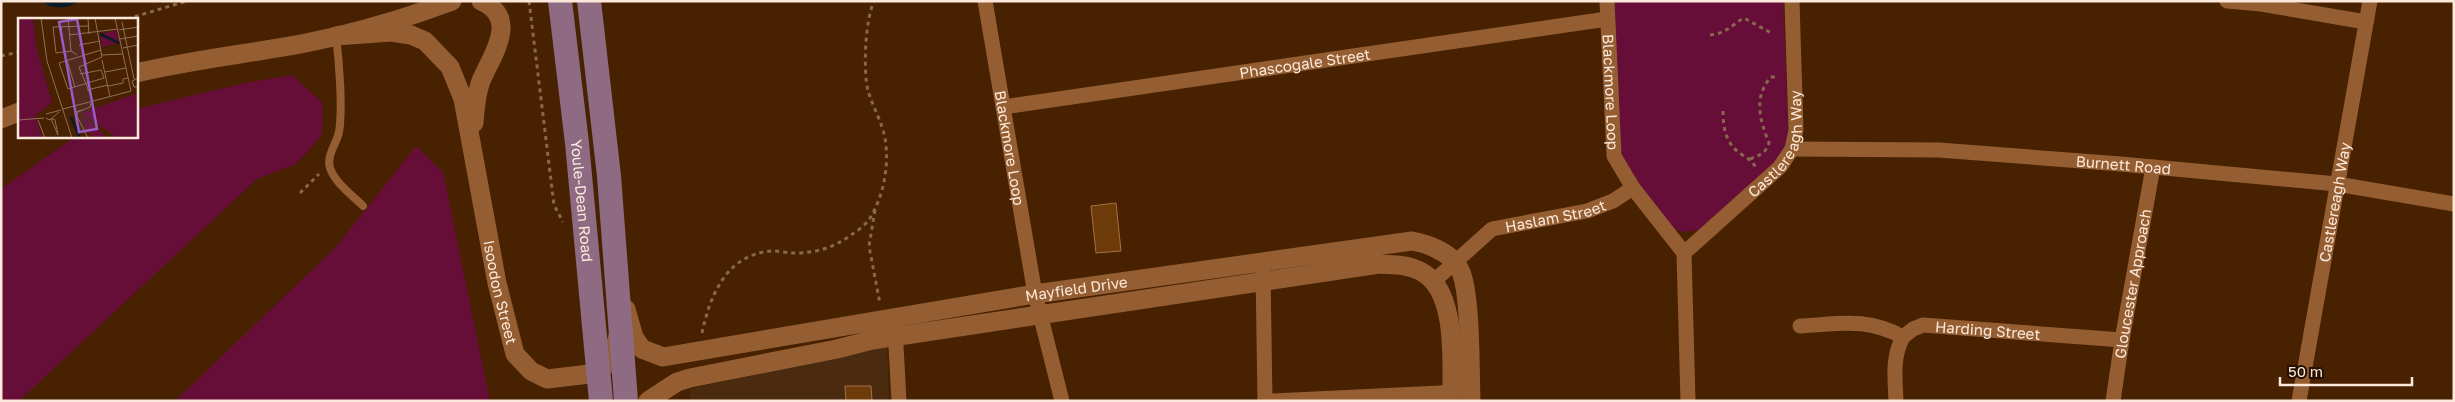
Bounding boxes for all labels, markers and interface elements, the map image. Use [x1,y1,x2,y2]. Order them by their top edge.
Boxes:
inset map [18,18,138,138]
street label: Blackmore Loop [1599,33,1623,150]
street label: Phascogale Street [1238,45,1371,81]
street label: Blackmore Loop [991,89,1029,207]
street label: Castlereagh Way [1744,89,1805,201]
street label: Youle-Dean Road [568,139,597,263]
street label: Castlereagh Way [2315,140,2354,264]
street label: Burnett Road [2075,152,2172,178]
street label: Haslam Street [1503,196,1608,235]
street label: Gloucester Approach [2110,207,2154,360]
street label: Isoodon Street [480,239,521,346]
street label: Mayfield Drive [1024,272,1129,305]
street label: Harding Street [1935,317,2041,343]
scale bar [2280,354,2412,386]
text: 50 m [2288,362,2323,380]

